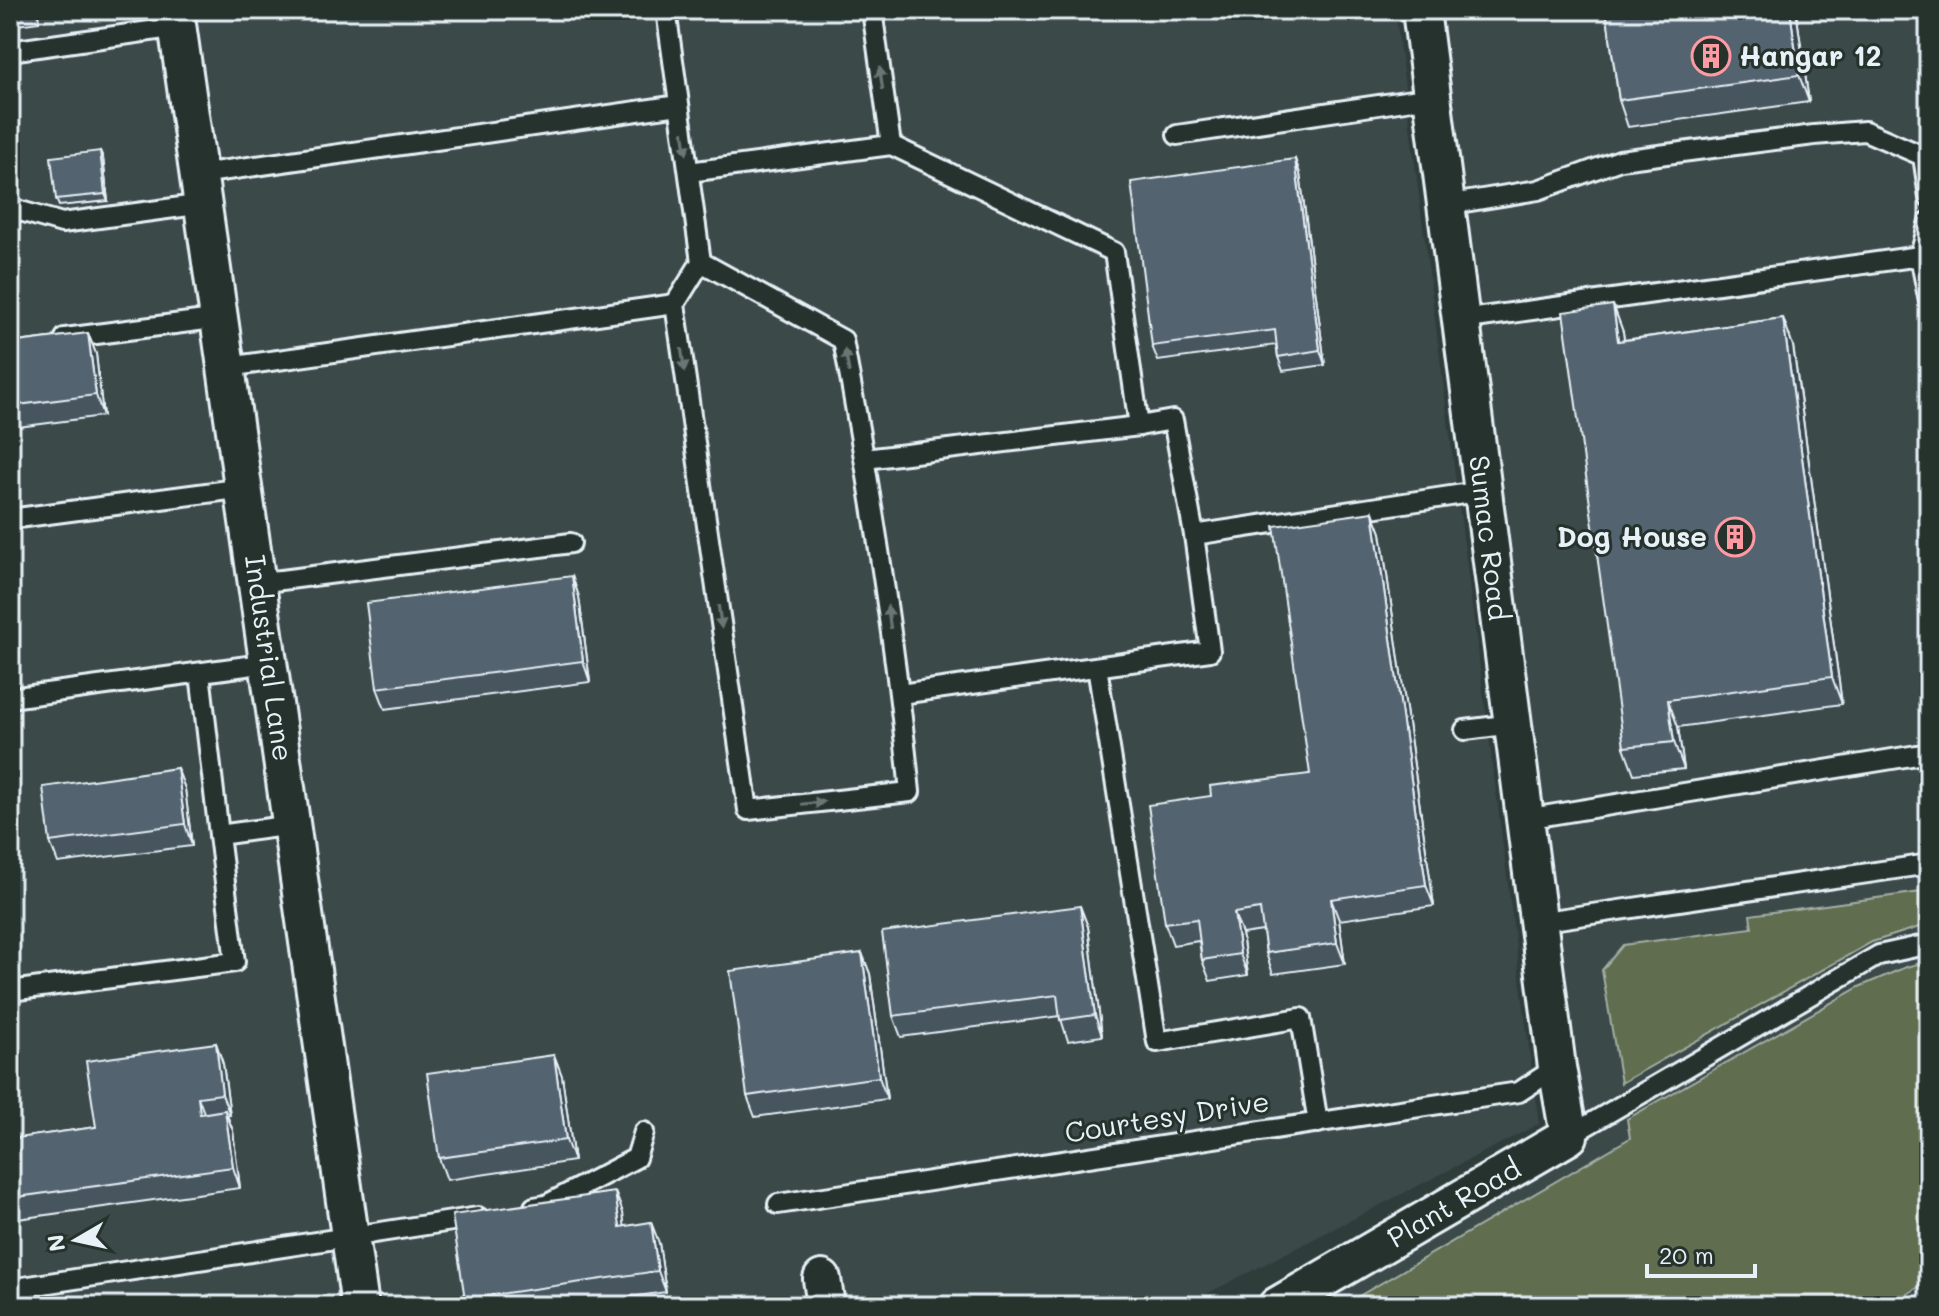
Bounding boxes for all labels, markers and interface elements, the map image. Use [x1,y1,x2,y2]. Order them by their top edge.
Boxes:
building icon: Hangar 12 [1690,35,1732,77]
place label: Hangar 12 [1739,37,1881,73]
one-way arrow [874,65,887,90]
one-way arrow [679,130,692,155]
one-way arrow [677,348,690,373]
one-way arrow [840,348,852,373]
street label: Sumac Road [1462,453,1518,622]
building icon: Dog House [1714,516,1756,558]
place label: Dog House [1557,518,1707,554]
street label: Industrial Lane [238,552,302,763]
one-way arrow [882,604,895,629]
one-way arrow [714,605,727,630]
one-way arrow [801,797,826,810]
street label: Courtesy Drive [1062,1082,1272,1150]
street label: Plant Road [1380,1150,1527,1255]
north arrow [36,1200,116,1280]
scale bar [1647,1228,1755,1278]
text: N [40,1233,71,1254]
text: 20 m [1659,1239,1714,1270]

